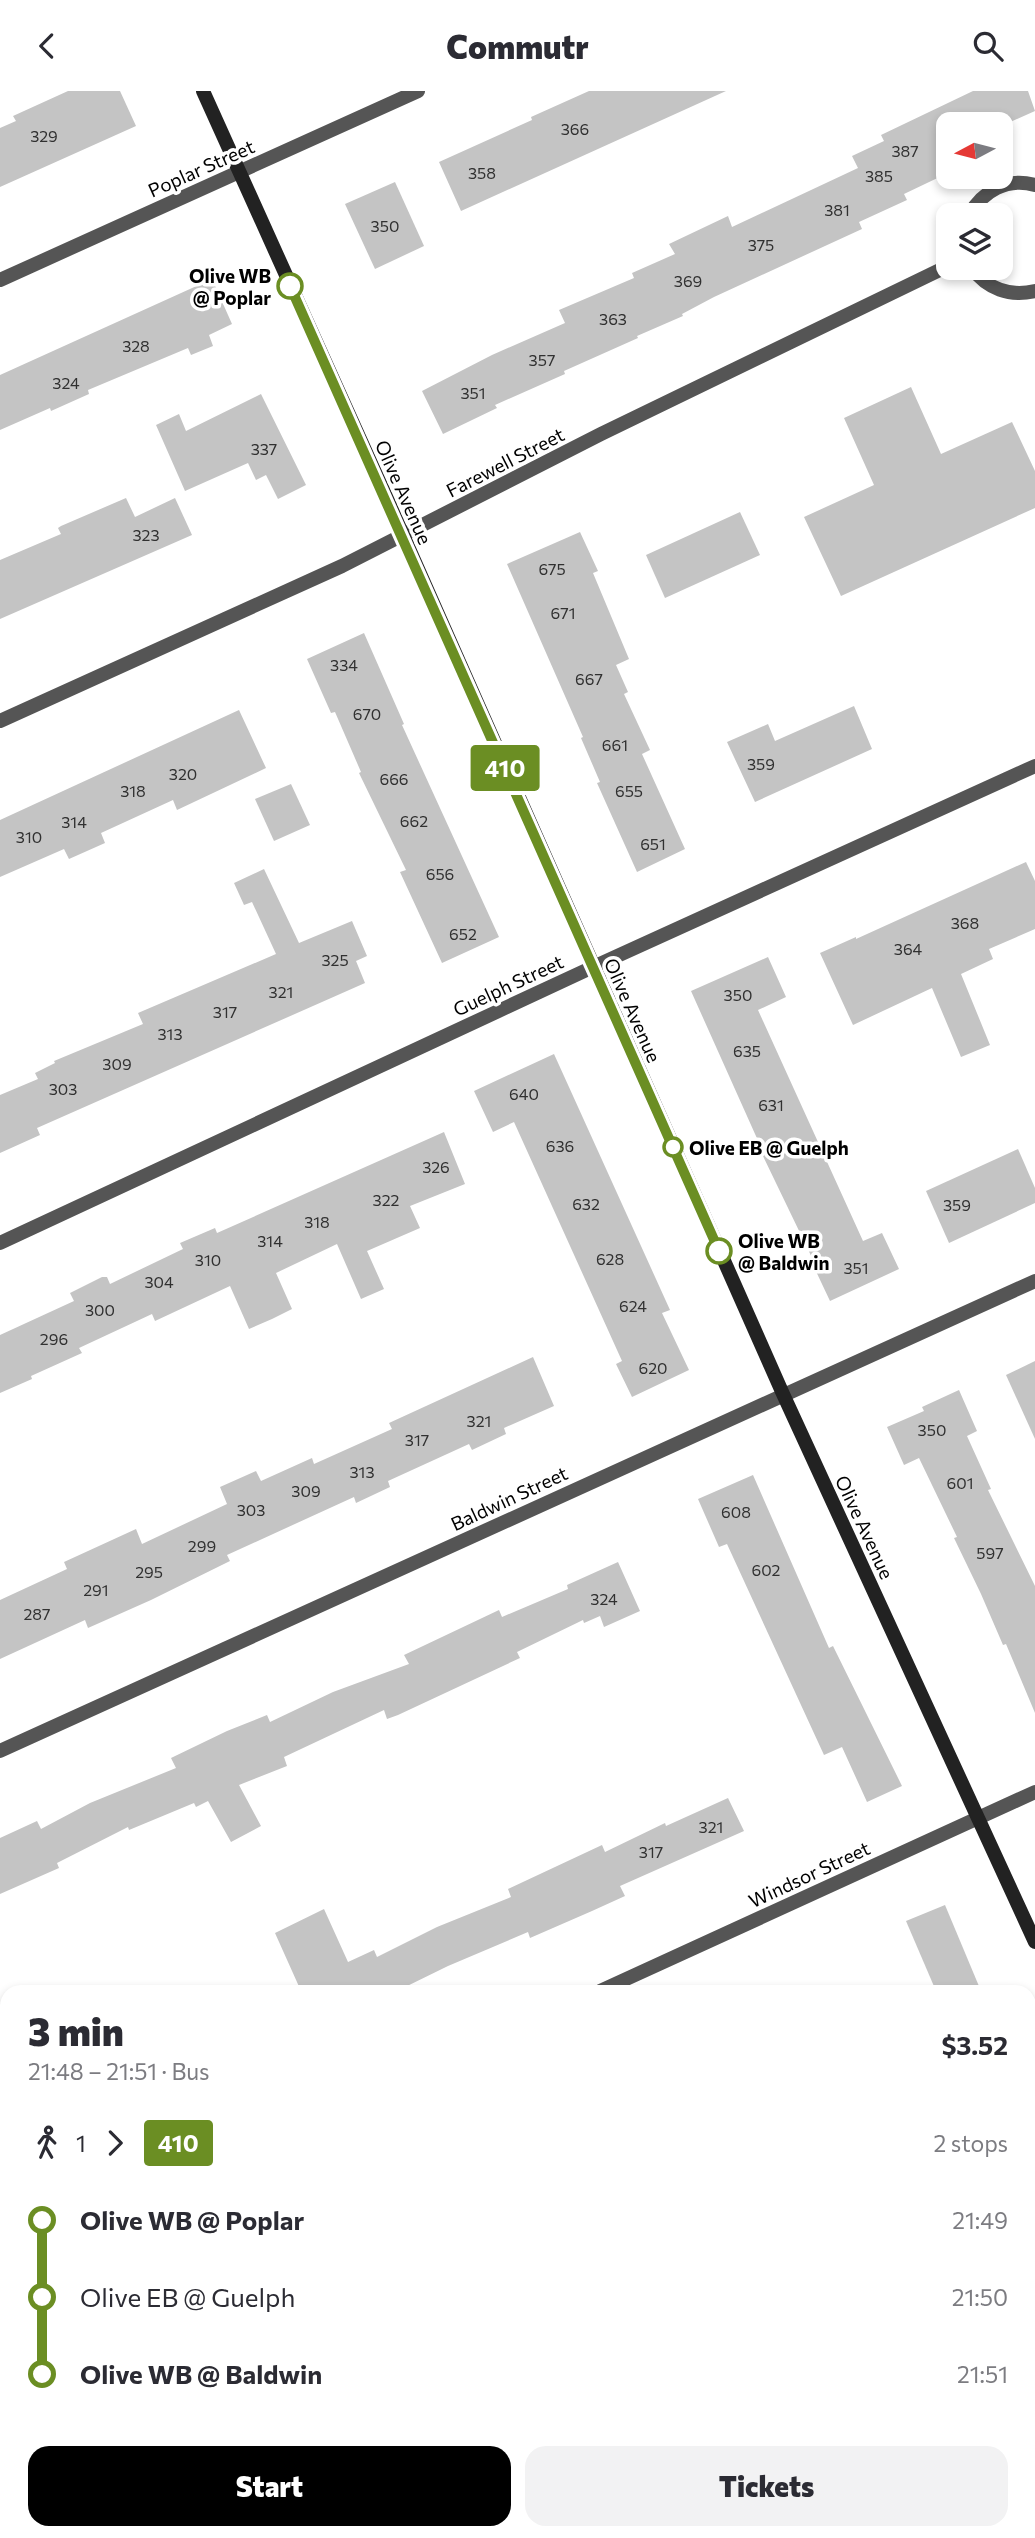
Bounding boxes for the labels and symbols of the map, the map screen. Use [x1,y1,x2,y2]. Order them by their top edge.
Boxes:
north arrow [936,112,1013,189]
house number: 366 [561,119,589,138]
house number: 329 [30,126,58,145]
street label: Poplar Street [144,134,258,202]
house number: 387 [891,141,919,160]
house number: 358 [468,163,496,182]
house number: 385 [865,166,893,185]
house number: 381 [824,200,850,219]
house number: 350 [371,216,399,235]
house number: 375 [748,235,774,254]
place label: Olive WB @ Poplar [189,264,271,309]
house number: 369 [674,271,702,290]
marker: Olive WB @ Poplar [277,273,303,299]
house number: 363 [599,309,627,328]
house number: 328 [122,336,150,355]
house number: 357 [529,350,555,369]
house number: 324 [52,373,80,392]
house number: 351 [460,383,486,402]
street label: Farewell Street [442,422,568,502]
street label: Olive Avenue [371,436,437,548]
house number: 337 [251,439,277,458]
house number: 323 [132,525,160,544]
house number: 675 [538,559,566,578]
house number: 671 [551,603,575,622]
house number: 334 [330,655,358,674]
house number: 667 [575,669,603,688]
house number: 670 [353,704,381,723]
house number: 661 [602,735,628,754]
line badge: 410 [465,745,545,791]
house number: 359 [747,754,775,773]
house number: 320 [169,764,197,783]
house number: 666 [379,769,409,788]
house number: 318 [120,781,146,800]
house number: 655 [615,781,643,800]
house number: 662 [400,811,428,830]
house number: 314 [61,812,87,831]
house number: 310 [16,827,42,846]
house number: 651 [640,834,666,853]
house number: 656 [426,864,454,883]
house number: 368 [951,913,979,932]
house number: 652 [449,924,477,943]
house number: 364 [894,939,923,958]
street label: Guelph Street [449,949,567,1021]
house number: 325 [321,950,349,969]
street label: Olive Avenue [600,954,666,1066]
house number: 321 [269,982,293,1001]
house number: 350 [724,985,752,1004]
house number: 317 [213,1002,237,1021]
house number: 313 [157,1024,183,1043]
house number: 635 [733,1041,761,1060]
house number: 309 [102,1054,132,1073]
house number: 303 [49,1079,77,1098]
house number: 640 [509,1084,539,1103]
house number: 631 [758,1095,784,1114]
house number: 636 [546,1136,574,1155]
place label: Olive EB @ Guelph [689,1136,849,1159]
marker: Olive EB @ Guelph [663,1137,683,1157]
house number: 326 [422,1157,450,1176]
house number: 322 [373,1190,400,1209]
house number: 632 [572,1194,600,1213]
house number: 359 [943,1195,971,1214]
house number: 318 [304,1212,330,1231]
place label: Olive WB @ Baldwin [738,1229,830,1274]
house number: 314 [257,1231,283,1250]
marker: Olive WB @ Baldwin [706,1238,732,1264]
house number: 628 [596,1249,624,1268]
house number: 310 [195,1250,221,1269]
house number: 351 [843,1258,869,1277]
house number: 304 [144,1272,174,1291]
house number: 624 [619,1296,647,1315]
house number: 300 [85,1300,115,1319]
house number: 296 [40,1329,68,1348]
house number: 620 [639,1358,667,1377]
house number: 321 [467,1411,491,1430]
house number: 350 [918,1420,946,1439]
house number: 317 [405,1430,429,1449]
street label: Baldwin Street [447,1461,571,1535]
house number: 313 [349,1462,375,1481]
street label: Olive Avenue [831,1472,899,1582]
house number: 601 [947,1473,974,1492]
house number: 309 [291,1481,321,1500]
house number: 303 [237,1500,265,1519]
house number: 608 [721,1502,751,1521]
house number: 299 [188,1536,216,1555]
house number: 597 [976,1543,1004,1562]
house number: 602 [752,1560,781,1579]
house number: 295 [135,1562,163,1581]
house number: 291 [83,1580,109,1599]
house number: 324 [590,1589,618,1608]
house number: 287 [24,1604,50,1623]
house number: 321 [699,1817,723,1836]
street label: Windsor Street [745,1836,873,1912]
house number: 317 [639,1842,663,1861]

